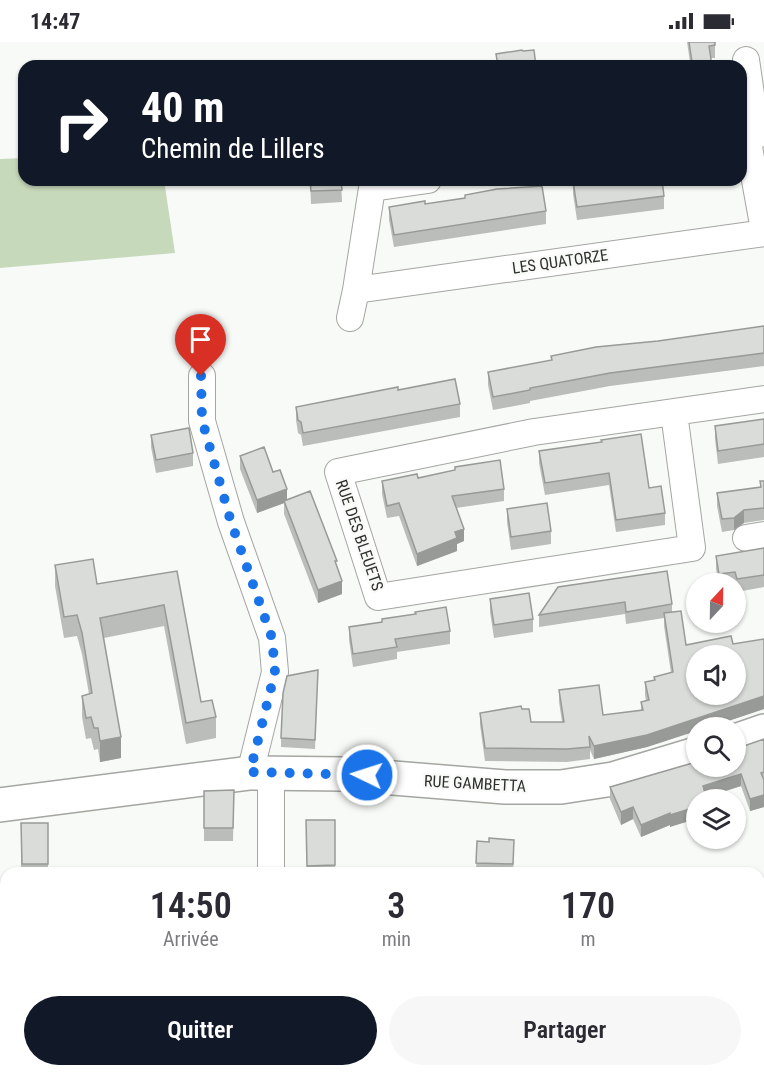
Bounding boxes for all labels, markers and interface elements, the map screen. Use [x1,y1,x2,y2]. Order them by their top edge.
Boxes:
text: 14:47 [30,9,81,34]
text: 40 m [141,83,224,132]
icon: right [42,84,120,162]
text: Chemin de Lillers [141,133,325,165]
street label: LES QUATORZE [511,245,609,278]
pin [175,314,226,376]
icon: arrive [184,323,217,356]
street label: RUE DES BLEUETS [332,477,387,593]
north arrow [686,573,746,633]
map controls [686,573,746,849]
button: sound [686,645,746,705]
button: search [686,717,746,777]
position arrow [335,743,399,807]
street label: RUE GAMBETTA [423,771,526,796]
button: layers [686,789,746,849]
text: 14:50 [150,885,232,927]
text: 3 [387,885,405,927]
text: 170 [561,885,615,927]
text: Arrivée [163,927,219,951]
text: min [382,927,411,951]
text: m [580,927,596,951]
button: Quitter [24,996,377,1065]
button: Partager [389,996,741,1065]

